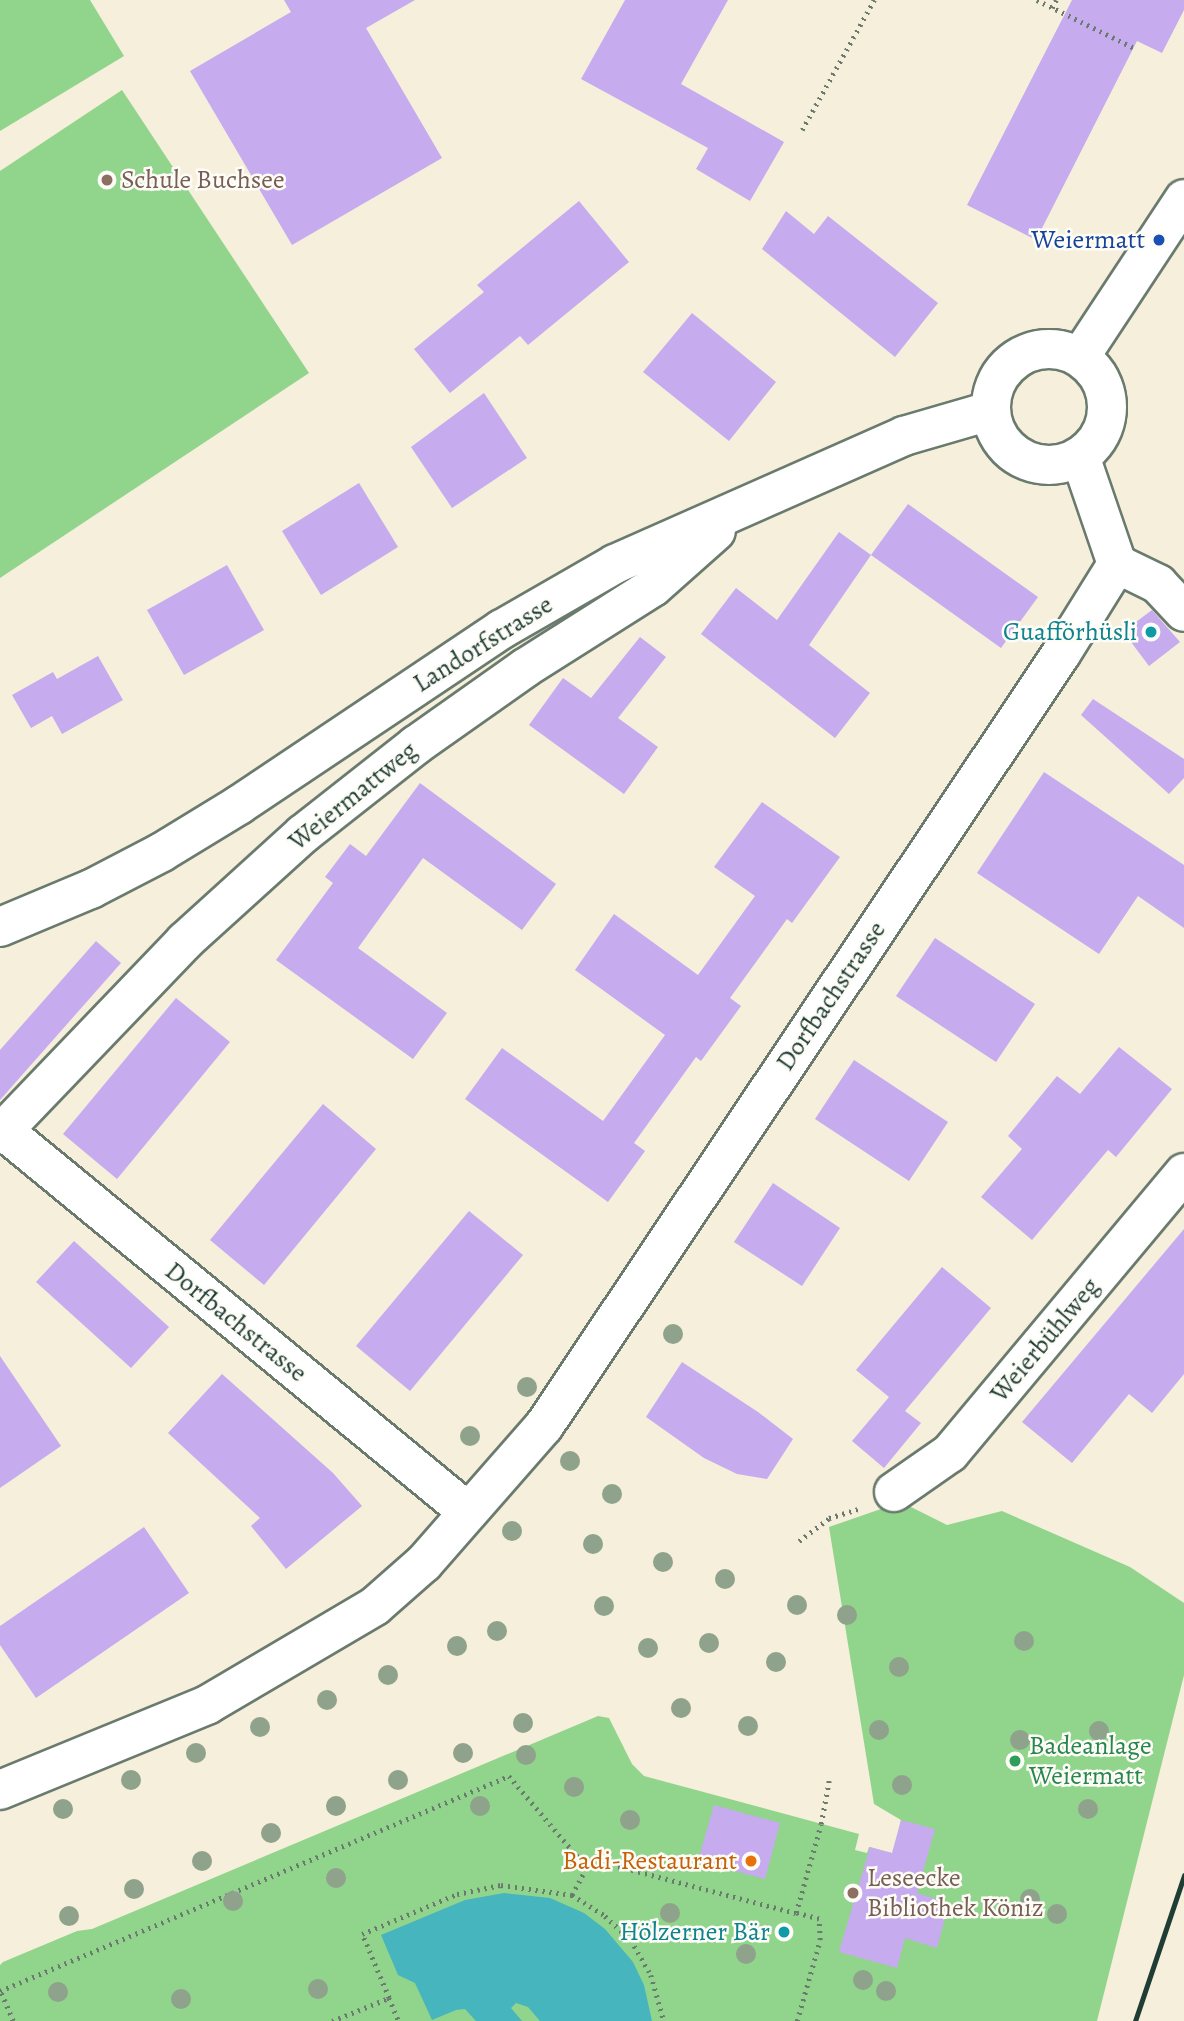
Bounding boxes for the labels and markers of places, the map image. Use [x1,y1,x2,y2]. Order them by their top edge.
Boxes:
place label: Schule Buchsee [121,164,285,196]
marker: Schule Buchsee [99,172,115,188]
place label: Weiermatt [1031,224,1145,256]
marker: Weiermatt [1151,232,1167,248]
place label: Guafförhüsli [1003,616,1137,648]
marker: Guafförhüsli [1143,624,1159,640]
place label: Badeanlage Weiermatt [1029,1730,1152,1792]
marker: Badeanlage Weiermatt [1007,1753,1023,1769]
place label: Badi-Restaurant [562,1845,737,1877]
marker: Badi-Restaurant [743,1853,759,1869]
place label: Leseecke Bibliothek Köniz [867,1862,1044,1924]
marker: Leseecke Bibliothek Köniz [845,1885,861,1901]
place label: Hölzerner Bär [619,1916,770,1948]
marker: Hölzerner Bär [776,1924,792,1940]

